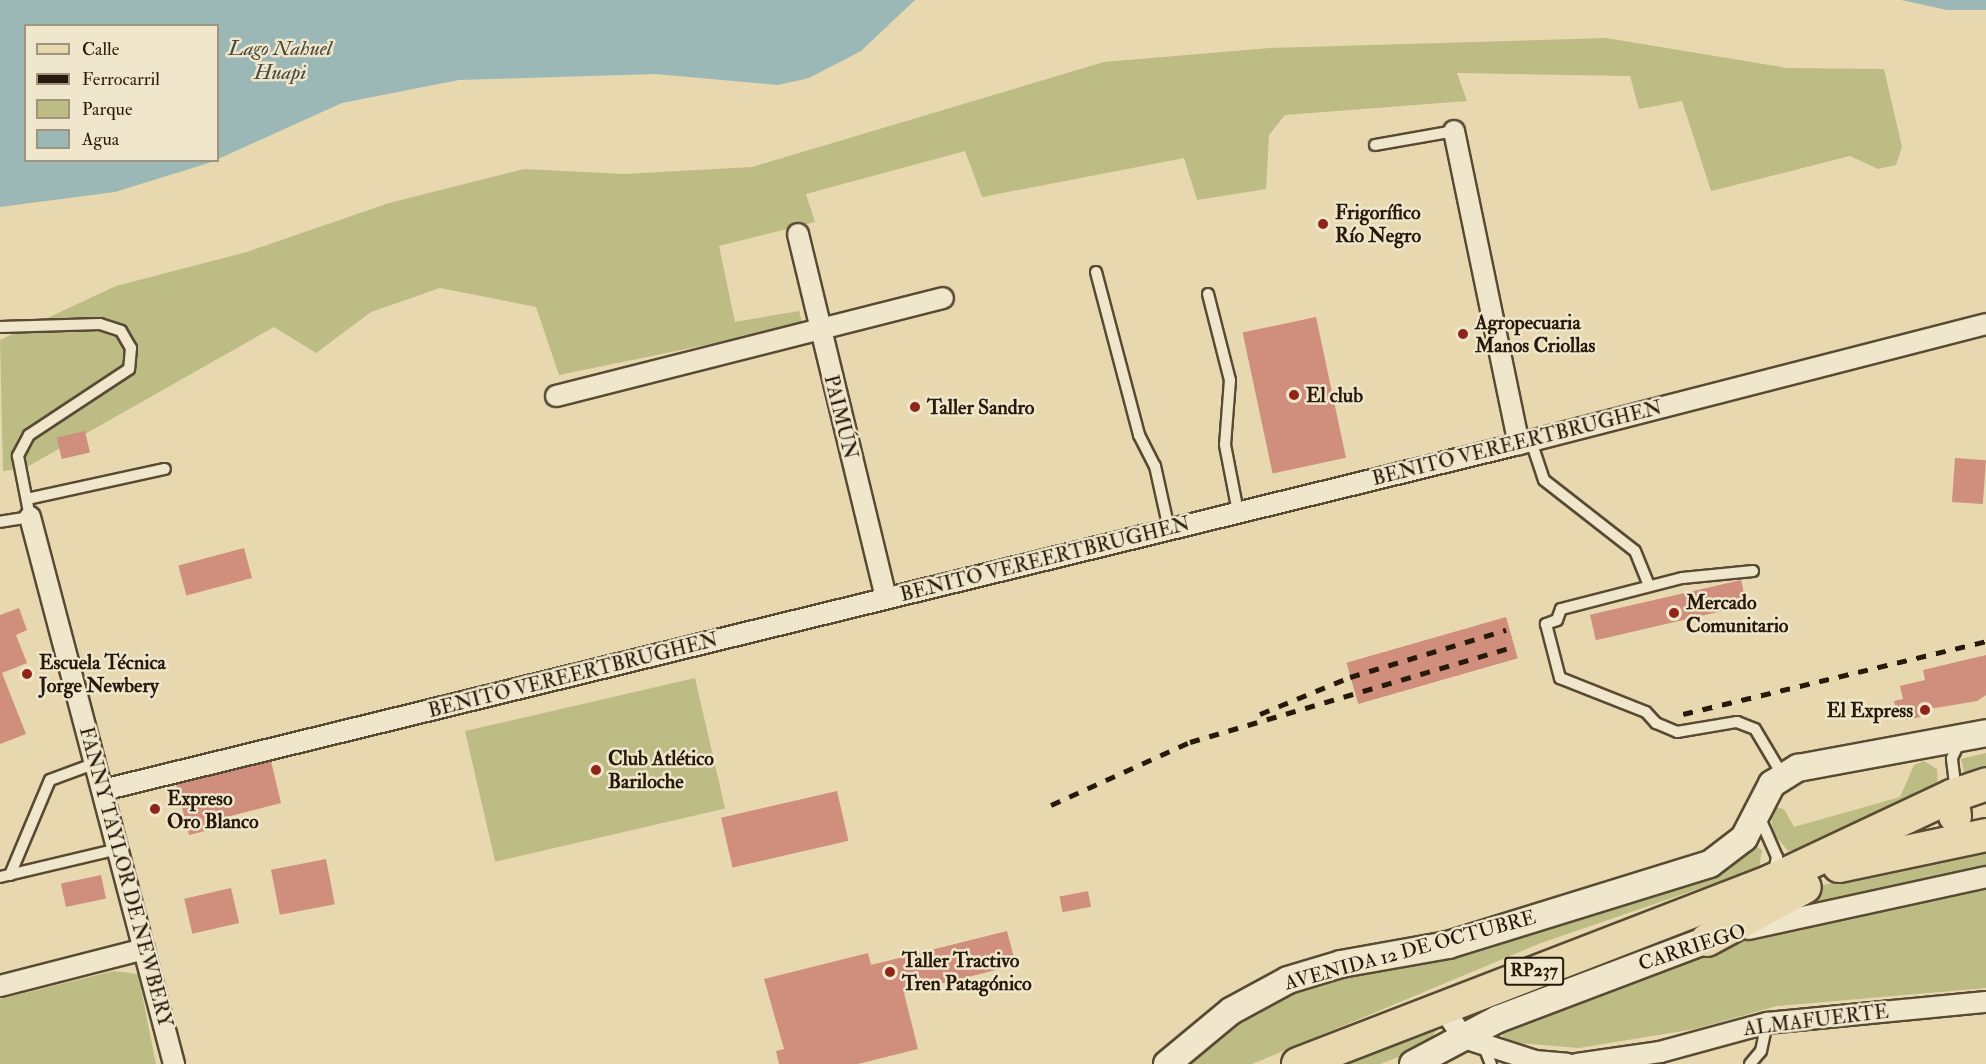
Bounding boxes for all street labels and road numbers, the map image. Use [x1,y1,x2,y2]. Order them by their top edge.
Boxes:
street label: PAIMÚN [819,372,863,462]
street label: BENITO VEREERTBRUGHEN [1370,395,1664,491]
street label: BENITO VEREERTBRUGHEN [898,511,1192,607]
street label: BENITO VEREERTBRUGHEN [426,627,720,723]
street label: FANNY TAYLOR DE NEWBERY [74,724,178,1030]
street label: AVENIDA 12 DE OCTUBRE [1282,905,1538,995]
street label: CARRIEGO [1635,918,1749,976]
road number: RP237 [1504,956,1564,986]
street label: ALMAFUERTE [1742,999,1890,1041]

